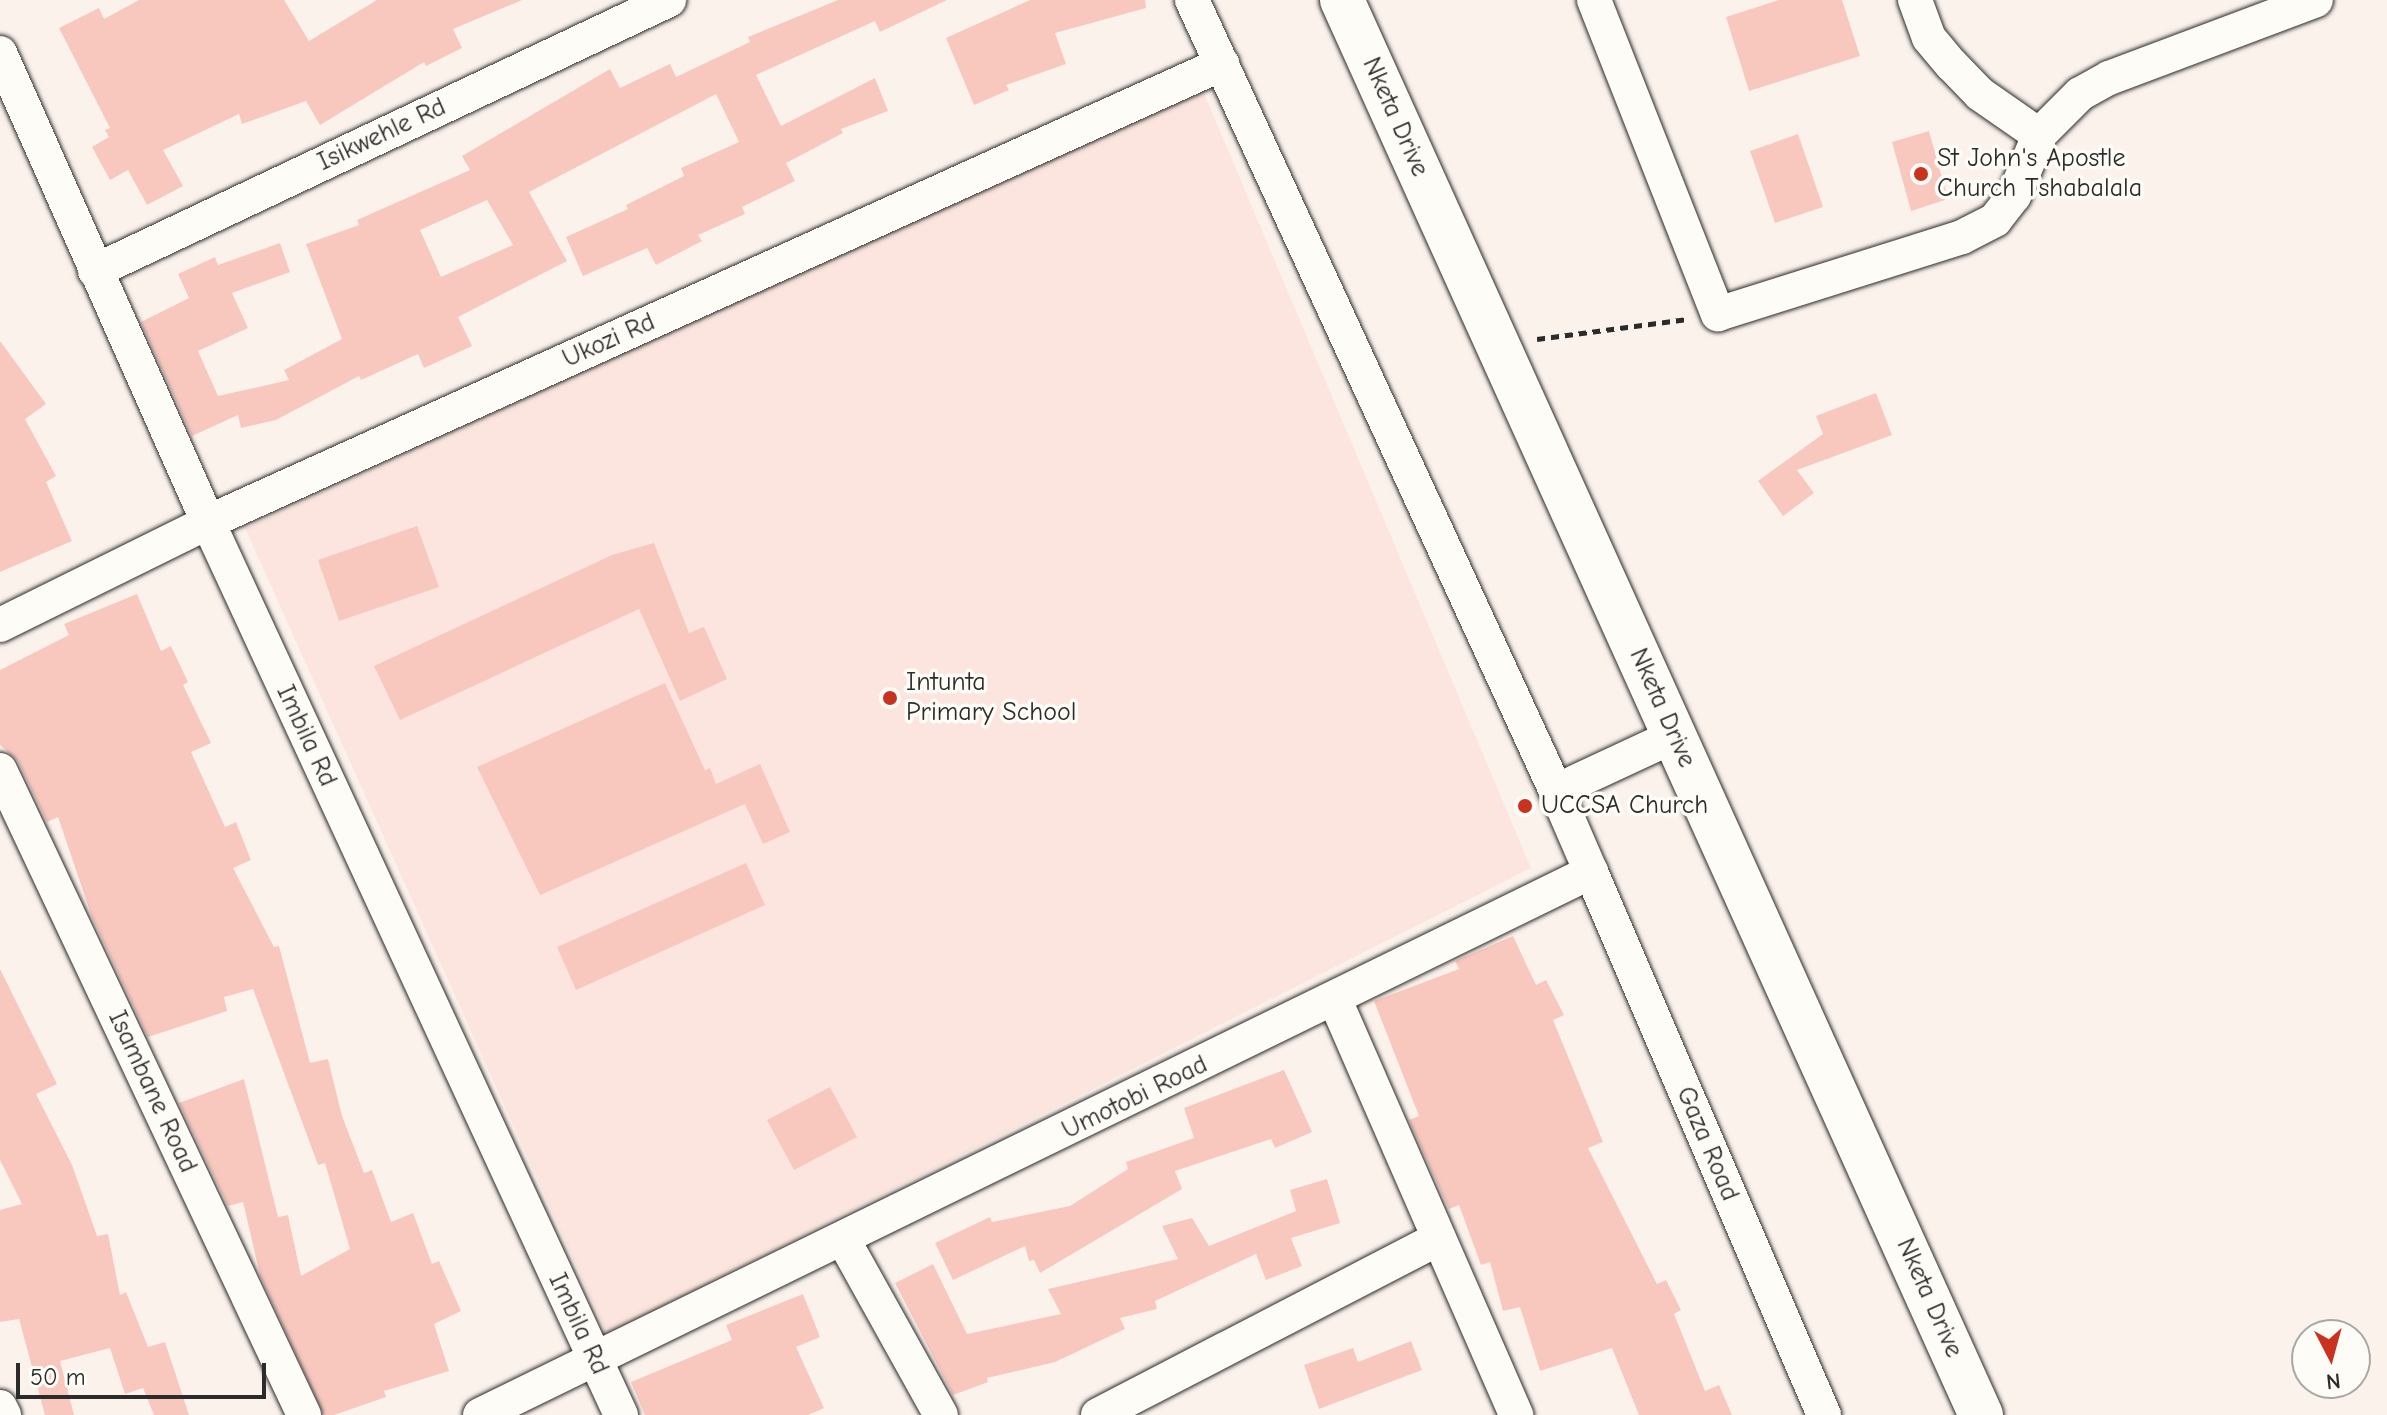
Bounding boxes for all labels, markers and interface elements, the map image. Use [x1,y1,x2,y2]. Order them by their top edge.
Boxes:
street label: Nketa Drive [1355,53,1435,181]
street label: Isikwehle Rd [313,92,451,178]
place label: St John's Apostle Church Tshabalala [1937,143,2142,204]
marker: St John's Apostle Church Tshabalala [1912,165,1930,183]
street label: Ukozi Rd [558,307,660,375]
street label: Nketa Drive [1622,644,1702,772]
place label: Intunta Primary School [906,667,1076,728]
street label: Imbila Rd [269,680,343,792]
marker: Intunta Primary School [881,689,899,707]
place label: UCCSA Church [1541,790,1708,822]
marker: UCCSA Church [1516,797,1534,815]
street label: Isambane Road [101,1006,203,1178]
street label: Umotobi Road [1057,1049,1213,1147]
street label: Gaza Road [1669,1082,1745,1206]
street label: Nketa Drive [1889,1234,1969,1362]
street label: Imbila Rd [541,1268,615,1380]
north arrow [2291,1319,2371,1399]
scale bar [20,1347,270,1397]
text: 50 m [30,1363,86,1391]
text: N [2325,1367,2342,1395]

